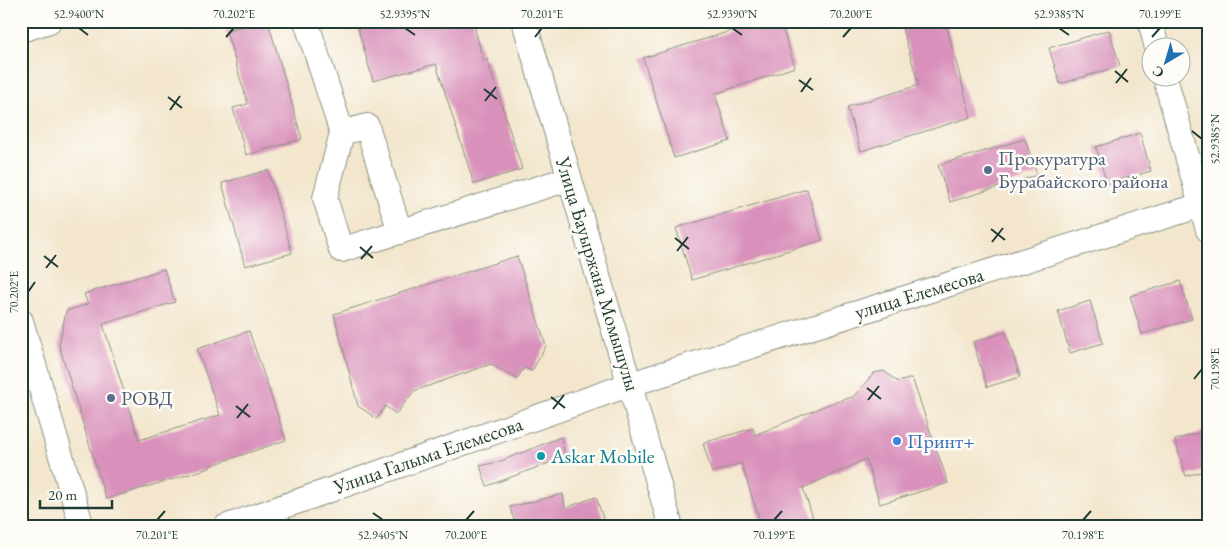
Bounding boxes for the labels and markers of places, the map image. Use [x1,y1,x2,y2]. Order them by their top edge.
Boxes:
place label: Прокуратура Бурабайского района [998,145,1168,194]
marker: Прокуратура Бурабайского района [982,164,994,176]
place label: РОВД [121,385,173,411]
marker: РОВД [105,392,117,404]
place label: Принт+ [907,428,975,454]
marker: Принт+ [891,435,903,447]
place label: Askar Mobile [550,443,655,469]
marker: Askar Mobile [535,450,547,462]

